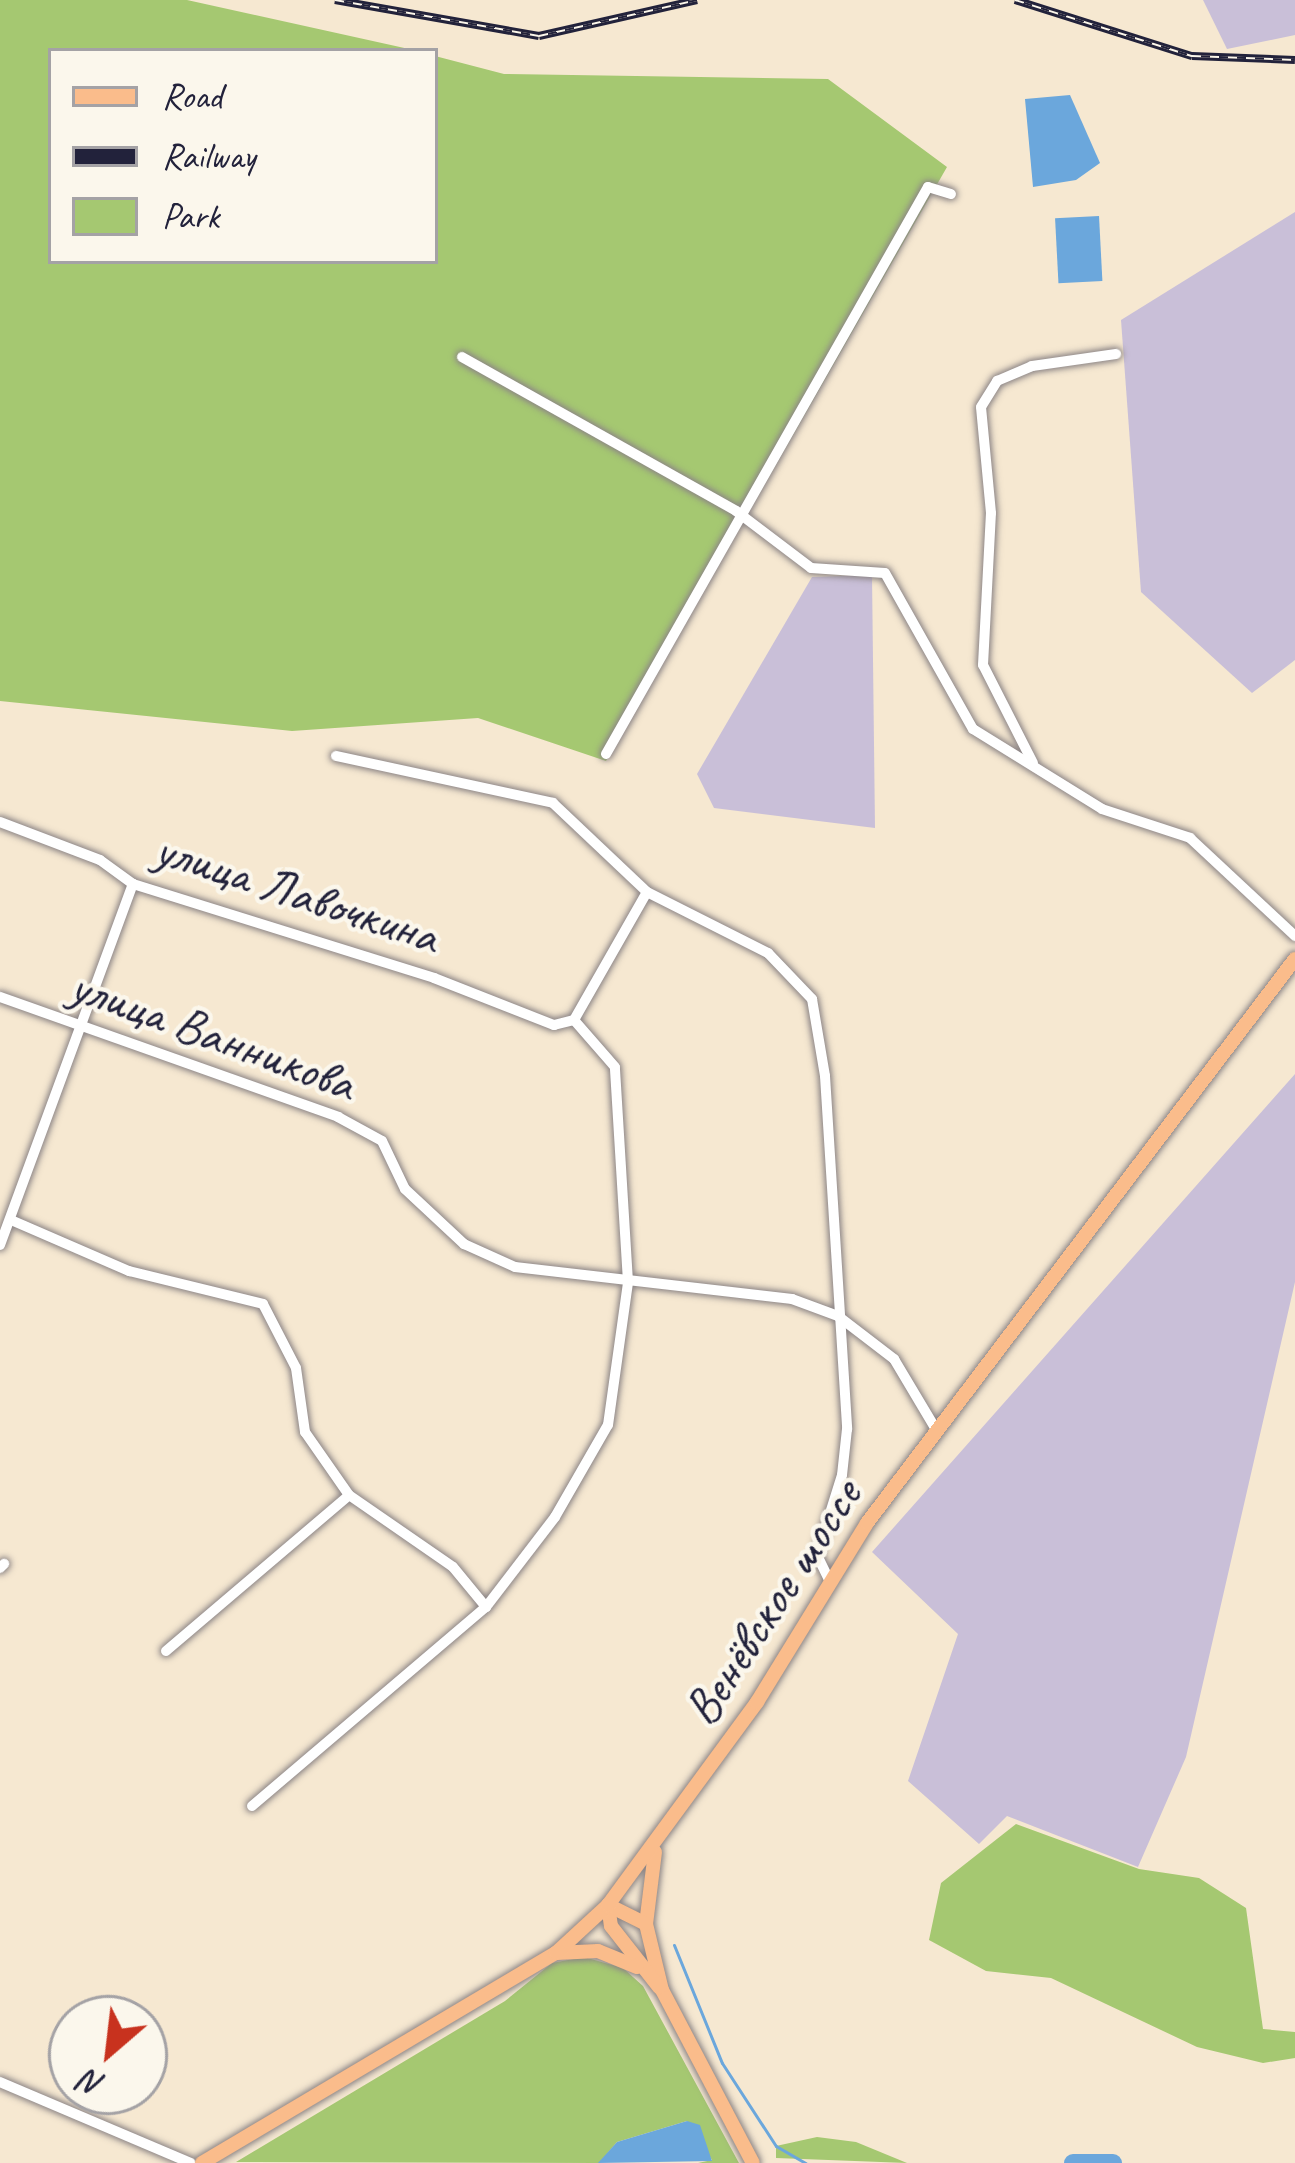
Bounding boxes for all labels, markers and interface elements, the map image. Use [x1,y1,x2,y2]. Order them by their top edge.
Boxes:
legend [48,48,438,264]
text: Road [162,73,222,119]
text: Railway [162,133,255,179]
text: Park [162,193,219,239]
street label: улица Лавочкина [147,817,447,967]
street label: улица Ванникова [63,954,363,1114]
street label: Венёвское шоссе [670,1468,874,1736]
north arrow [48,1995,168,2115]
text: N [74,2061,111,2107]

